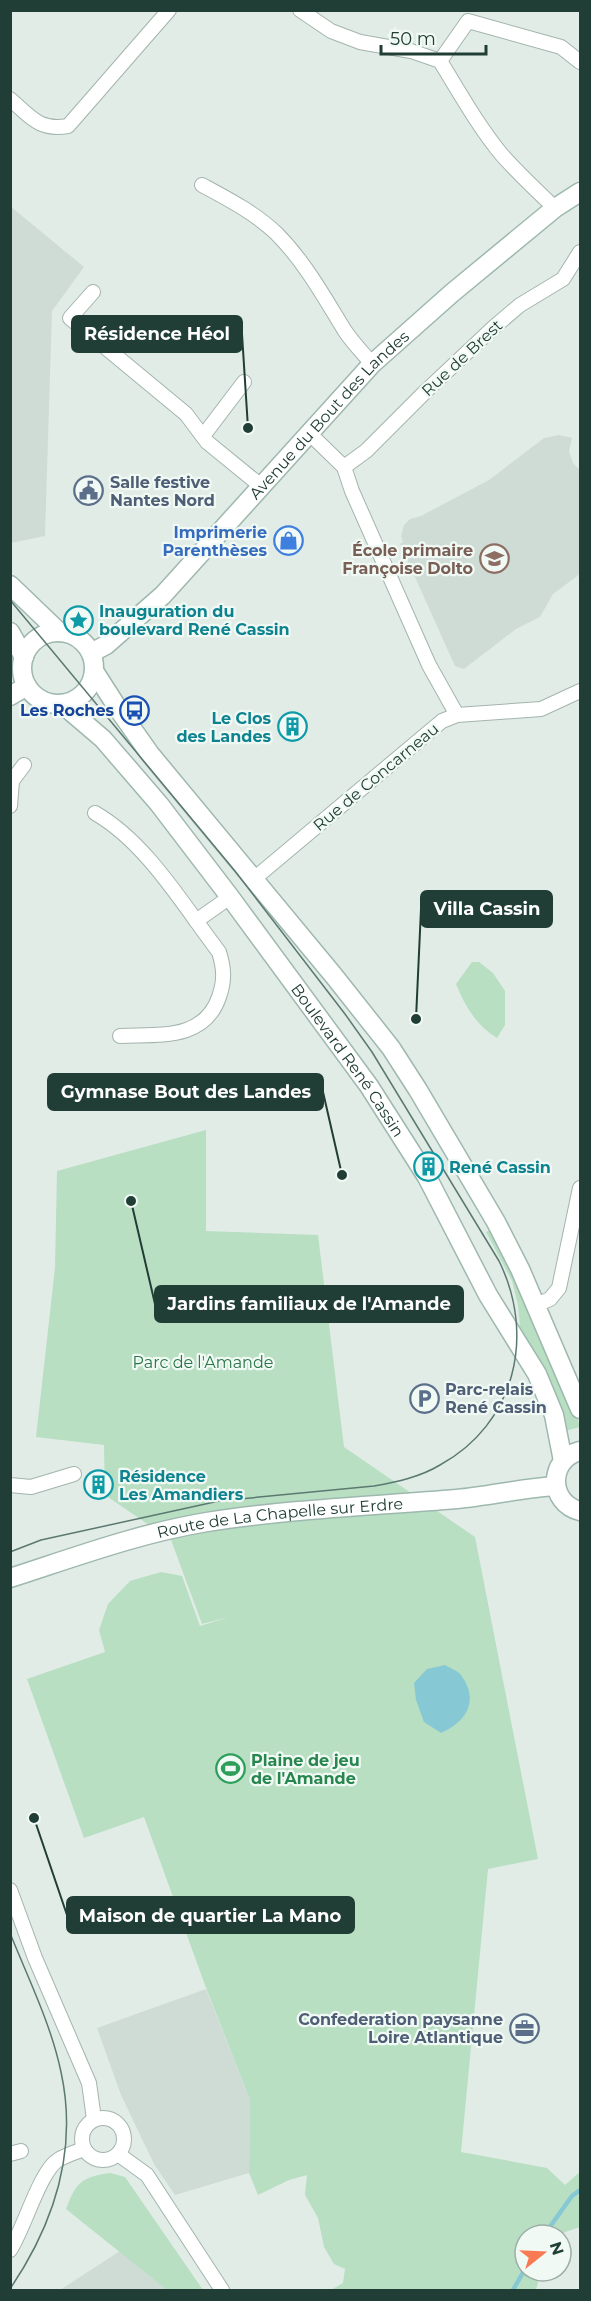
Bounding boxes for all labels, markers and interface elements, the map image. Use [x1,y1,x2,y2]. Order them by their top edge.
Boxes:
scale bar [381,18,486,56]
text: 50 m [390,28,436,50]
callout: Résidence Héol [72,316,242,352]
street label: Rue de Brest [418,316,507,400]
text: Résidence Héol [84,323,230,345]
street label: Avenue du Bout des Landes [245,326,413,503]
place label: Salle festive Nantes Nord [110,473,215,510]
public building icon: Salle festive Nantes Nord [73,475,105,507]
place label: Imprimerie Parenthèses [162,523,267,560]
shop icon: Imprimerie Parenthèses [272,525,304,557]
place label: École primaire Françoise Dolto [342,541,473,579]
school or university icon: École primaire Françoise Dolto [478,543,510,575]
place label: Inauguration du boulevard René Cassin [99,602,290,639]
place icon: Inauguration du boulevard René Cassin [62,604,94,636]
bus stop icon: Les Roches [119,694,151,726]
place label: Les Roches [20,701,115,720]
place label: Le Clos des Landes [176,709,272,746]
building icon: Le Clos des Landes [276,711,308,743]
street label: Rue de Concarneau [309,719,443,835]
callout: Villa Cassin [421,891,552,927]
text: Villa Cassin [433,898,540,920]
street label: Boulevard René Cassin [287,980,408,1140]
callout: Gymnase Bout des Landes [48,1074,323,1110]
text: Gymnase Bout des Landes [61,1081,312,1103]
building icon: René Cassin [412,1151,444,1183]
place label: René Cassin [449,1158,551,1177]
callout: Jardins familiaux de l'Amande [155,1286,463,1322]
text: Jardins familiaux de l'Amande [166,1293,451,1315]
park label: Parc de l'Amande [133,1353,273,1372]
place label: Parc-relais René Cassin [445,1380,547,1417]
parking icon: Parc-relais René Cassin [408,1382,440,1414]
place label: Résidence Les Amandiers [119,1467,244,1504]
building icon: Résidence Les Amandiers [82,1469,114,1501]
street label: Route de La Chapelle sur Erdre [155,1494,404,1542]
place label: Plaine de jeu de l'Amande [251,1751,360,1788]
sports icon: Plaine de jeu de l'Amande [214,1753,246,1785]
callout: Maison de quartier La Mano [67,1897,354,1933]
text: Maison de quartier La Mano [79,1905,342,1927]
place label: Confederation paysanne Loire Atlantique [298,2010,503,2047]
office icon: Confederation paysanne Loire Atlantique [508,2012,540,2044]
north arrow [513,2223,573,2283]
text: N [546,2239,568,2258]

